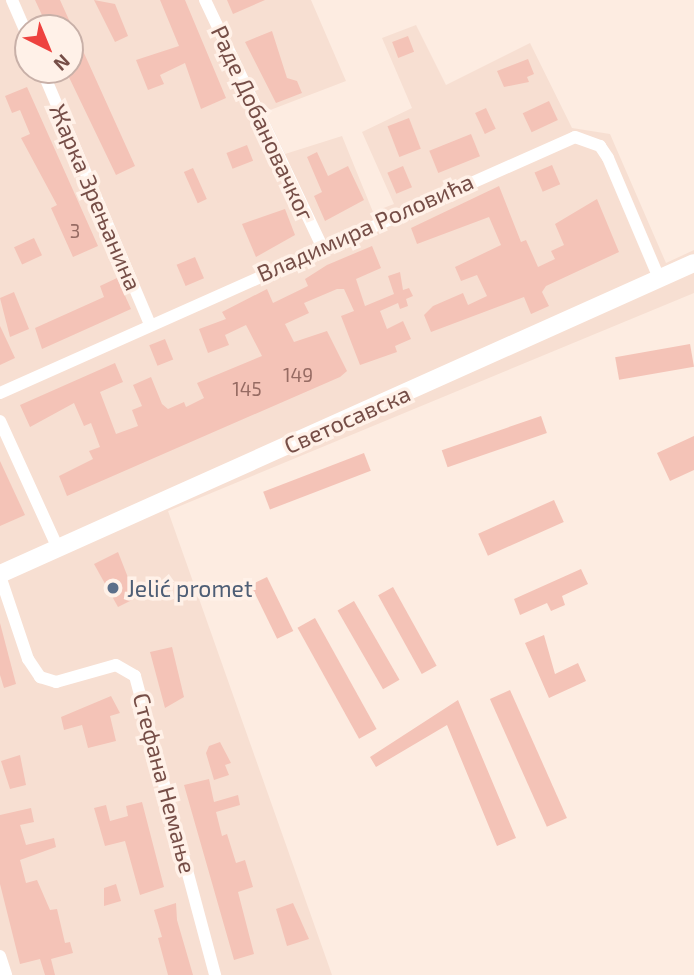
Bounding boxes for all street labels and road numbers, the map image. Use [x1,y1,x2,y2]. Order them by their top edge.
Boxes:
street label: Раде Добановачког [206,21,320,225]
street label: Жарка Зрењанина [44,100,148,294]
street label: Владимира Роловића [253,167,477,287]
street label: Светосавска [280,379,414,459]
street label: Стефана Немање [128,690,202,876]

